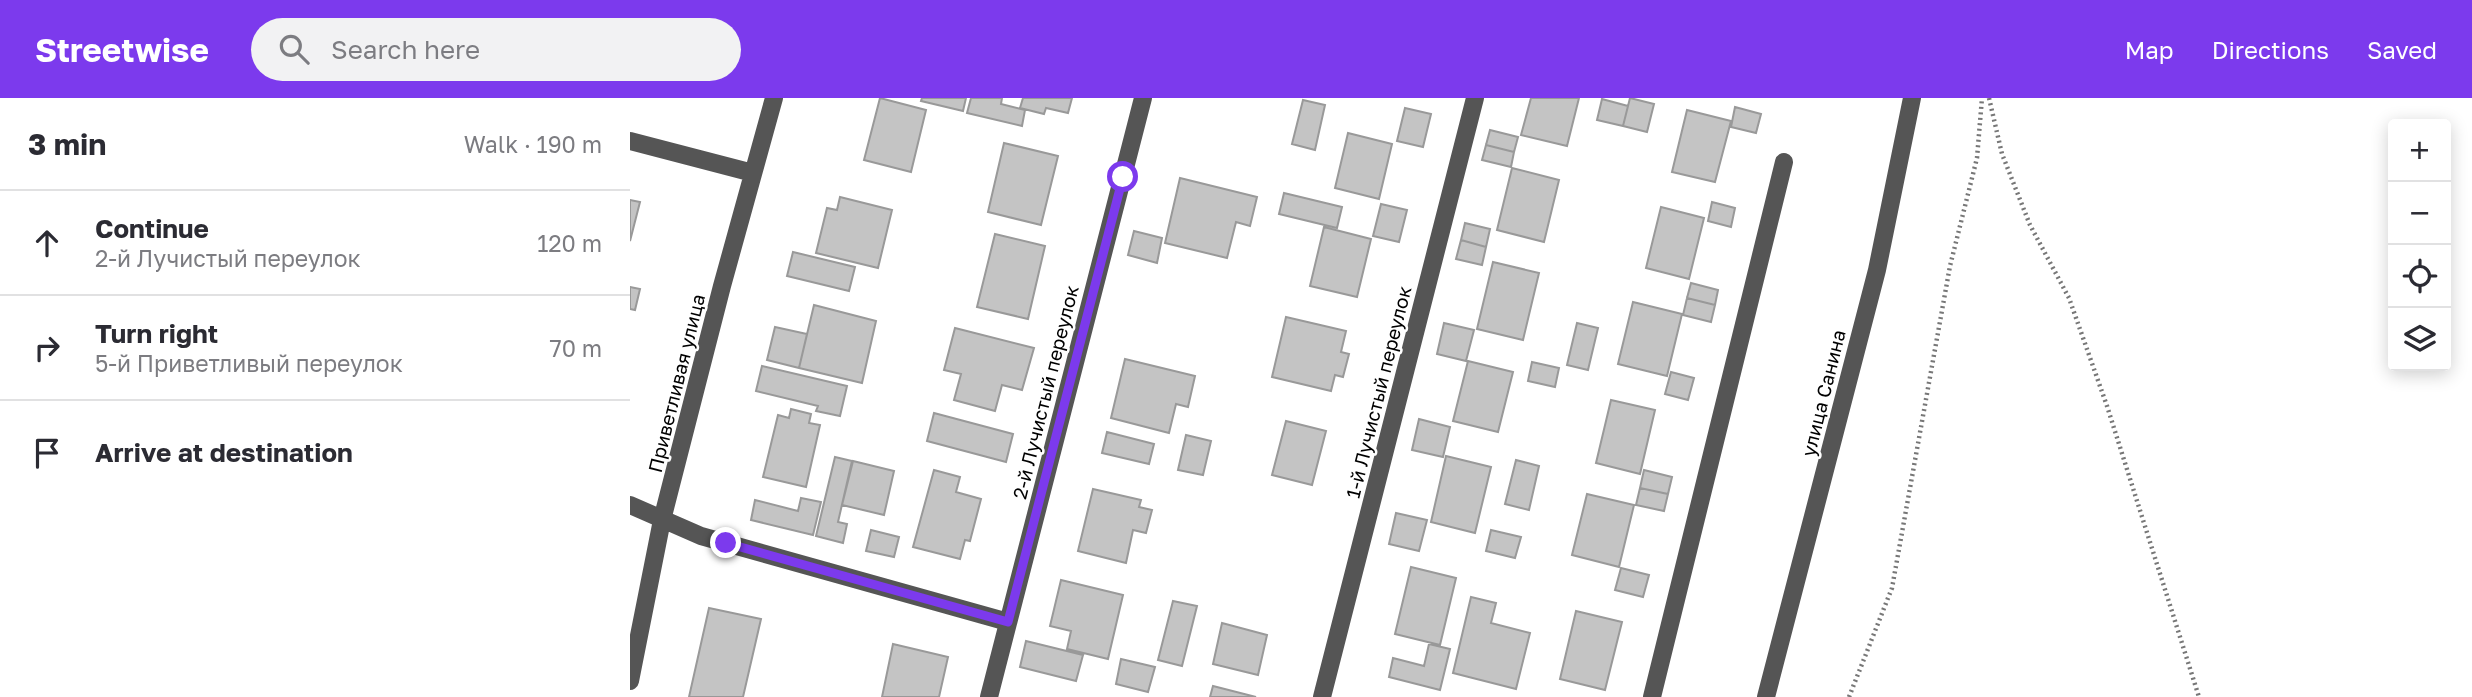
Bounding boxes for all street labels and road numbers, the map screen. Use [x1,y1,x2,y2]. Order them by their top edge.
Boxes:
street label: 2-й Лучистый переулок [1007,283,1083,501]
street label: 1-й Лучистый переулок [1341,284,1416,500]
street label: Приветливая улица [643,291,709,475]
street label: улица Санина [1796,327,1850,459]

